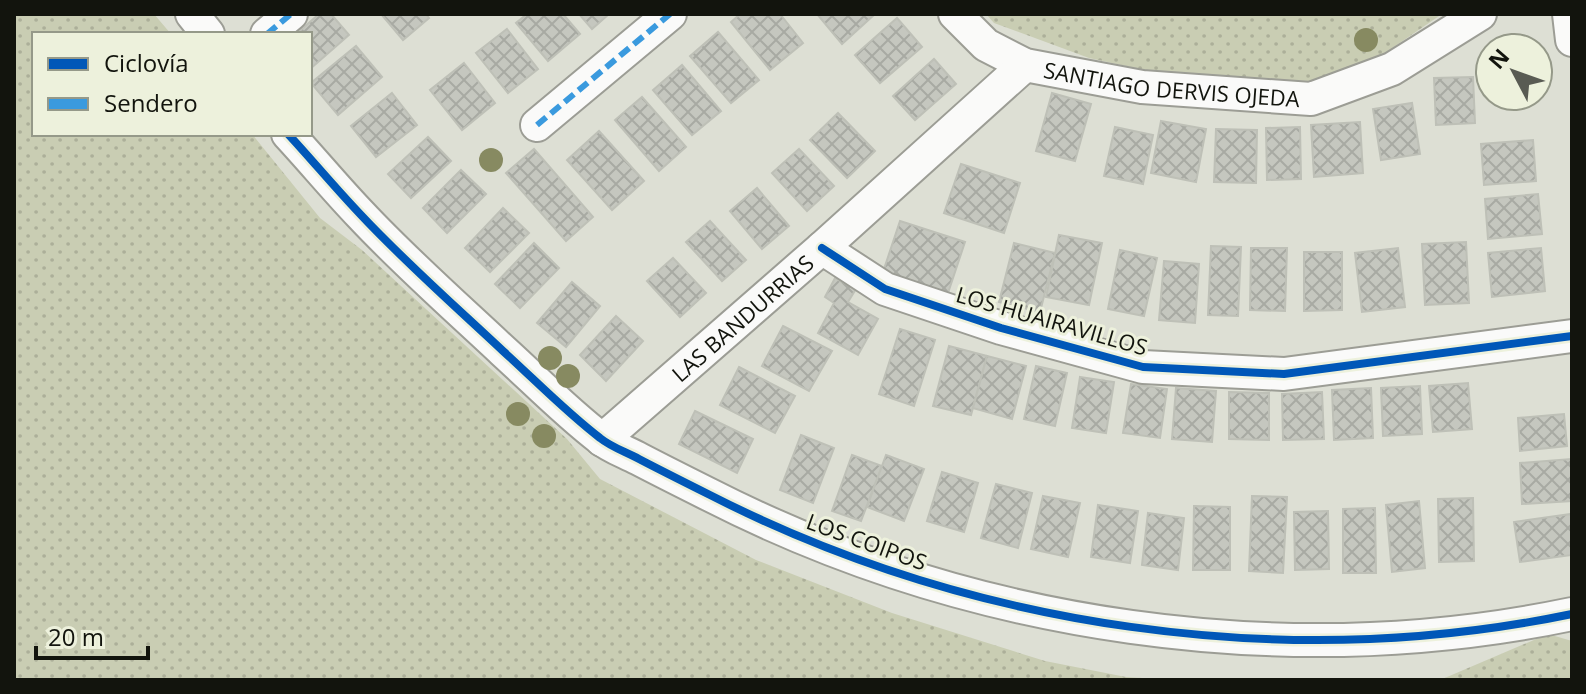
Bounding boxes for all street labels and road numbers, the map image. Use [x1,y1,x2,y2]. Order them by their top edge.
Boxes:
street label: SANTIAGO DERVIS OJEDA [1041,54,1301,113]
street label: LAS BANDURRIAS [665,247,820,388]
street label: LOS HUAIRAVILLOS [953,278,1151,362]
street label: LOS COIPOS [803,505,931,577]

